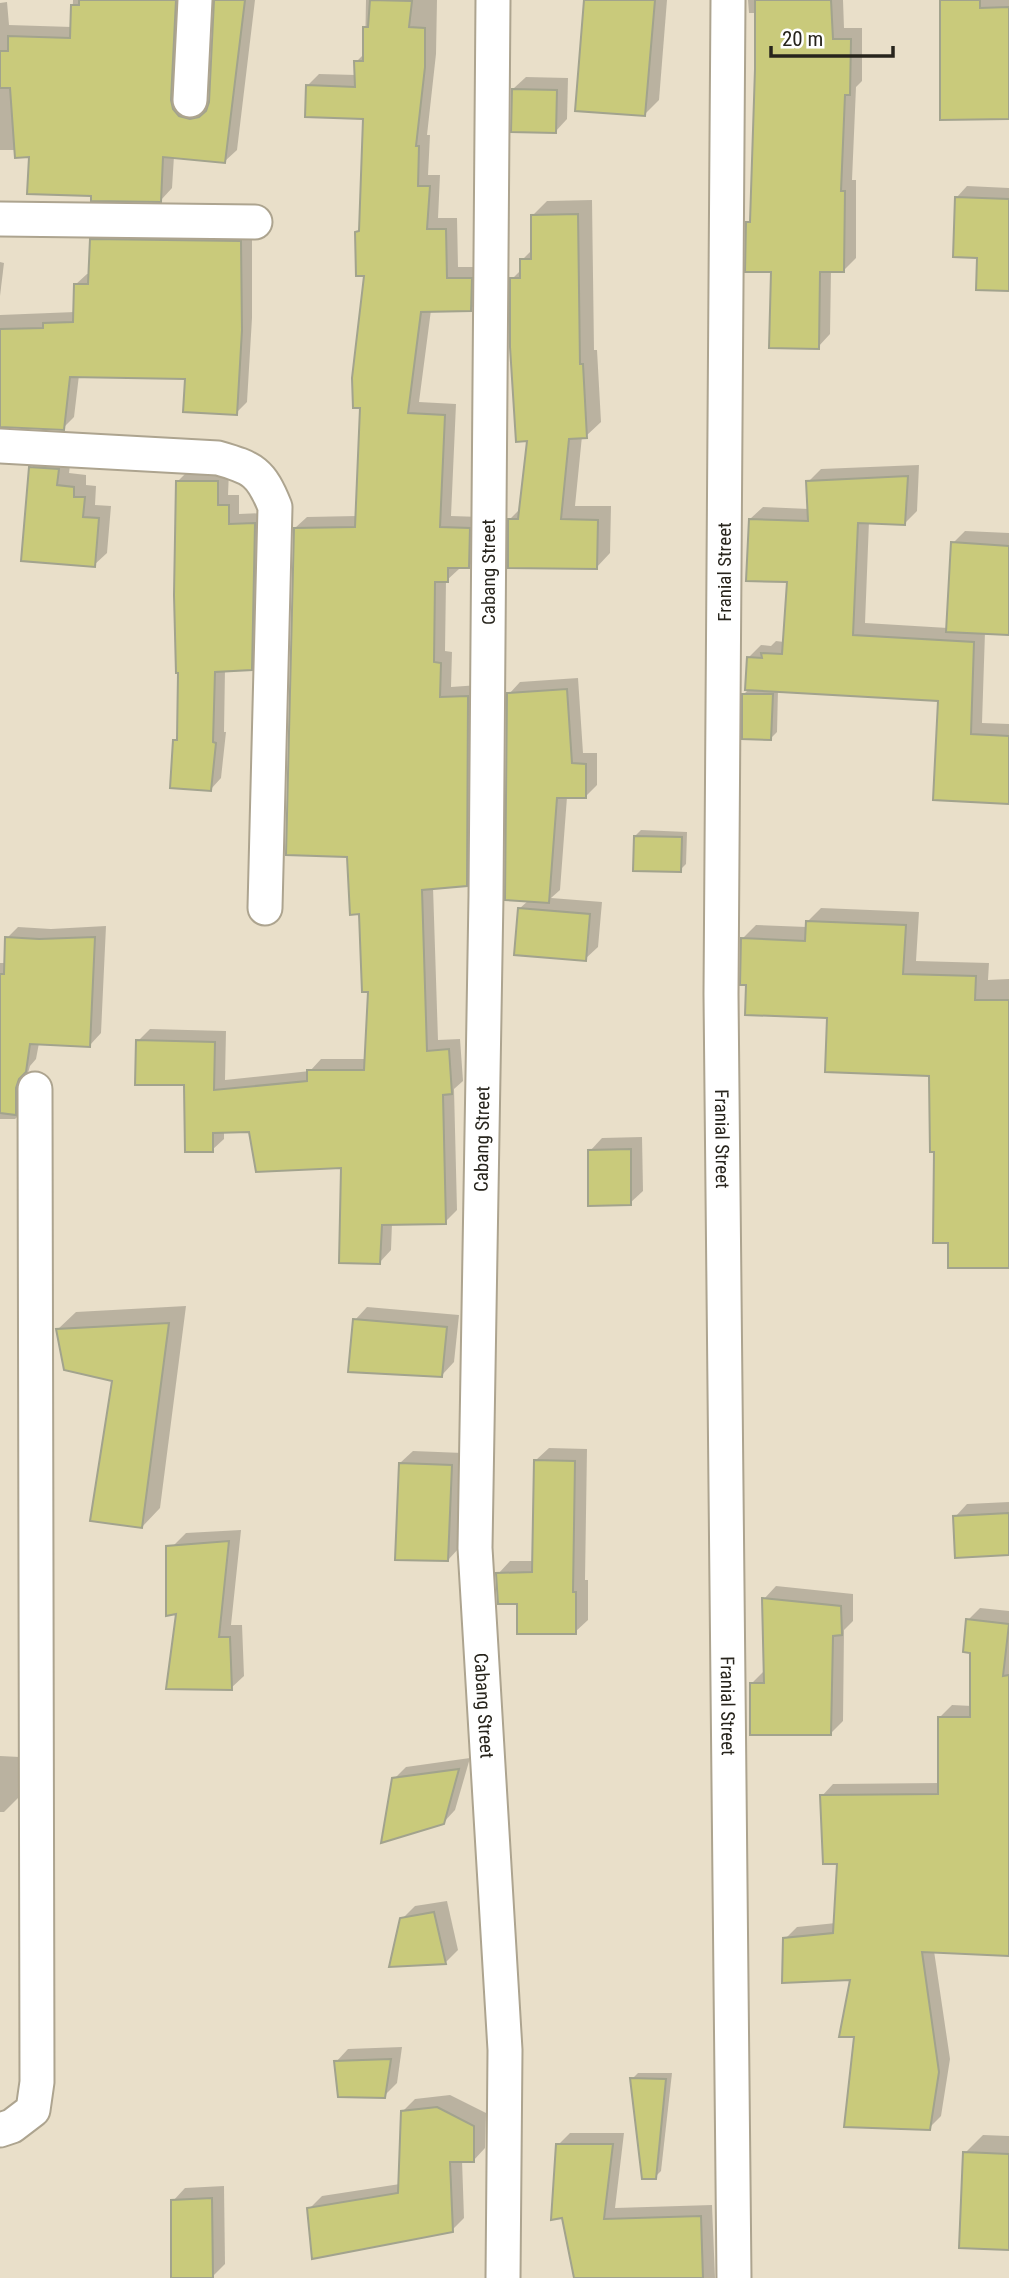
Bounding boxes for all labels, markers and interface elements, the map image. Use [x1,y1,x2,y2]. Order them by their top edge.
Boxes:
scale bar [771,14,894,58]
text: 20 m [782,27,823,51]
street label: Cabang Street [477,519,500,625]
street label: Franial Street [713,522,736,622]
street label: Cabang Street [470,1086,494,1192]
street label: Franial Street [710,1089,734,1189]
street label: Cabang Street [470,1652,499,1759]
street label: Franial Street [716,1656,740,1756]

